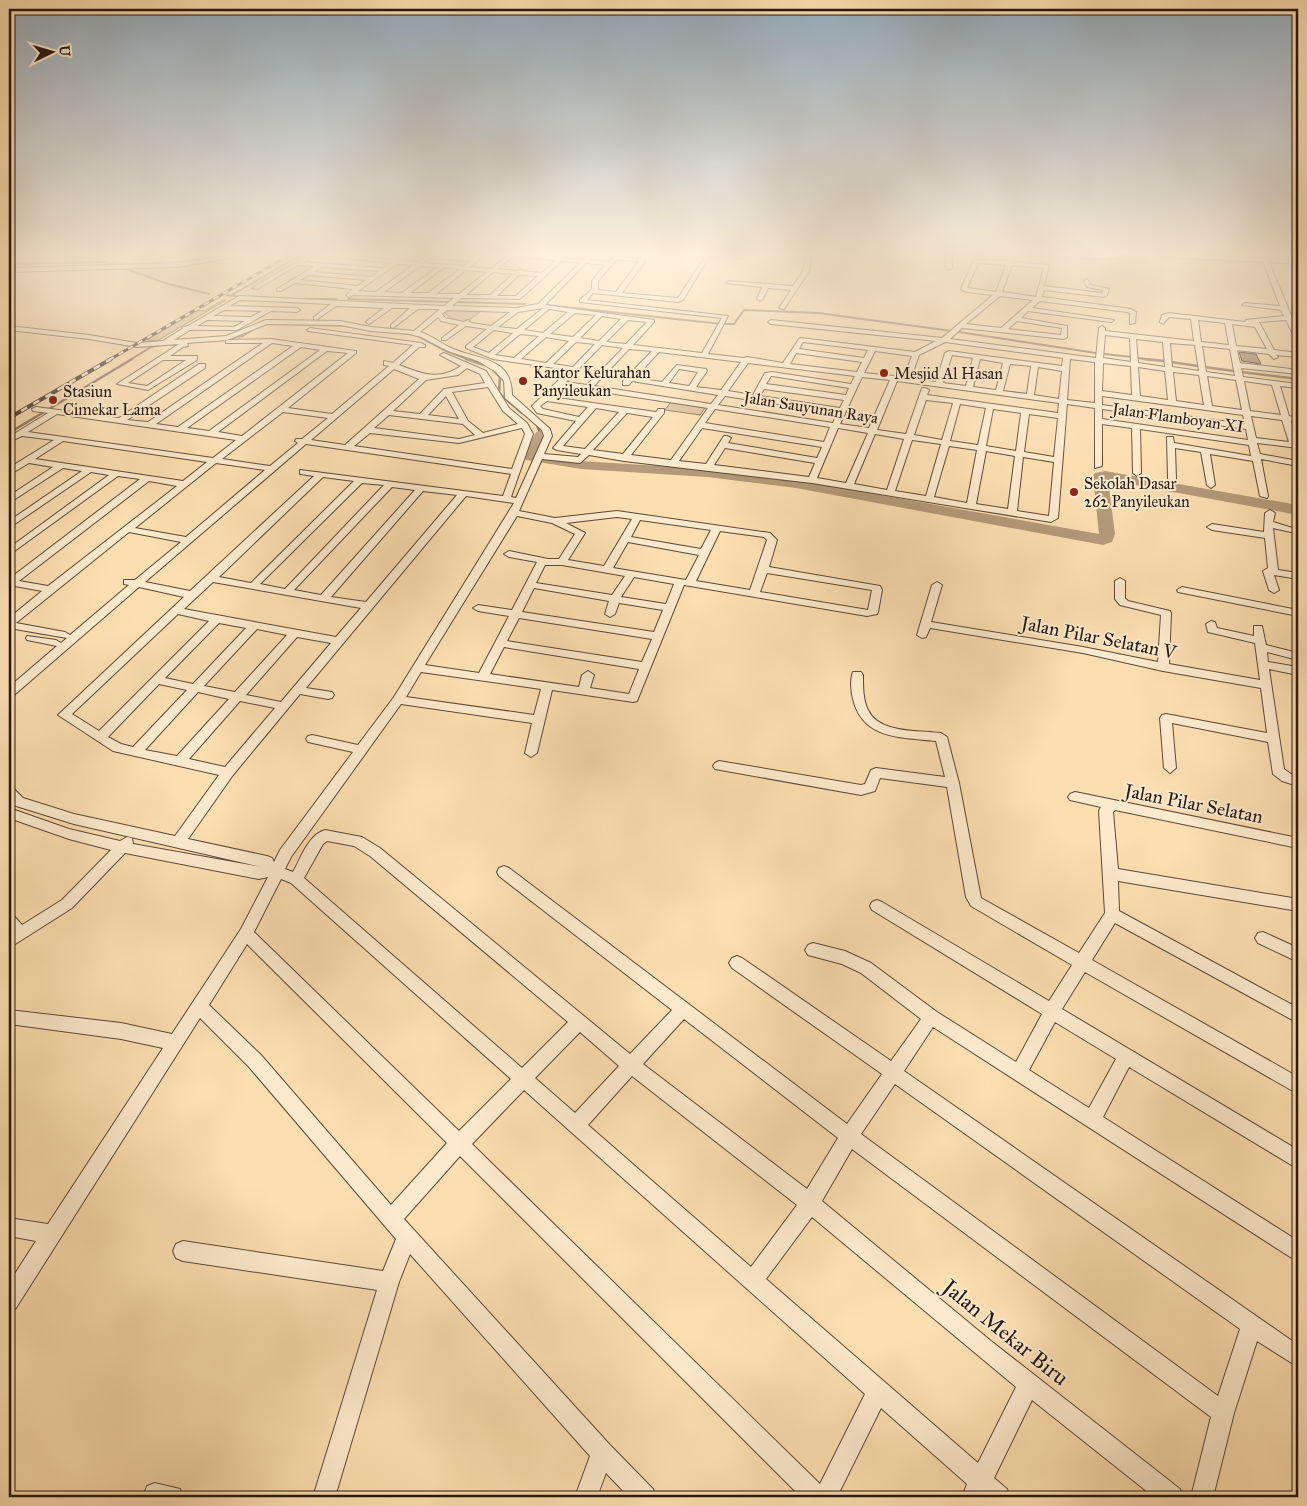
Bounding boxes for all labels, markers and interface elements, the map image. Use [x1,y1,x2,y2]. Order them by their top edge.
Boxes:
north arrow [28,28,78,78]
text: U [56,45,73,58]
place label: Kantor Kelurahan Panyileukan [533,363,651,400]
place label: Mesjid Al Hasan [894,364,1003,383]
marker: Mesjid Al Hasan [878,367,890,379]
marker: Kantor Kelurahan Panyileukan [517,375,529,387]
place label: Stasiun Cimekar Lama [63,382,161,419]
street label: Jalan Sauyunan Raya [740,387,880,429]
marker: Stasiun Cimekar Lama [47,394,59,406]
street label: Jalan Flamboyan XI [1109,399,1245,437]
place label: Sekolah Dasar 262 Panyileukan [1084,474,1190,511]
marker: Sekolah Dasar 262 Panyileukan [1068,486,1080,498]
street label: Jalan Pilar Selatan V [1017,611,1179,665]
street label: Jalan Pilar Selatan [1121,778,1265,829]
street label: Jalan Mekar Biru [936,1272,1074,1392]

